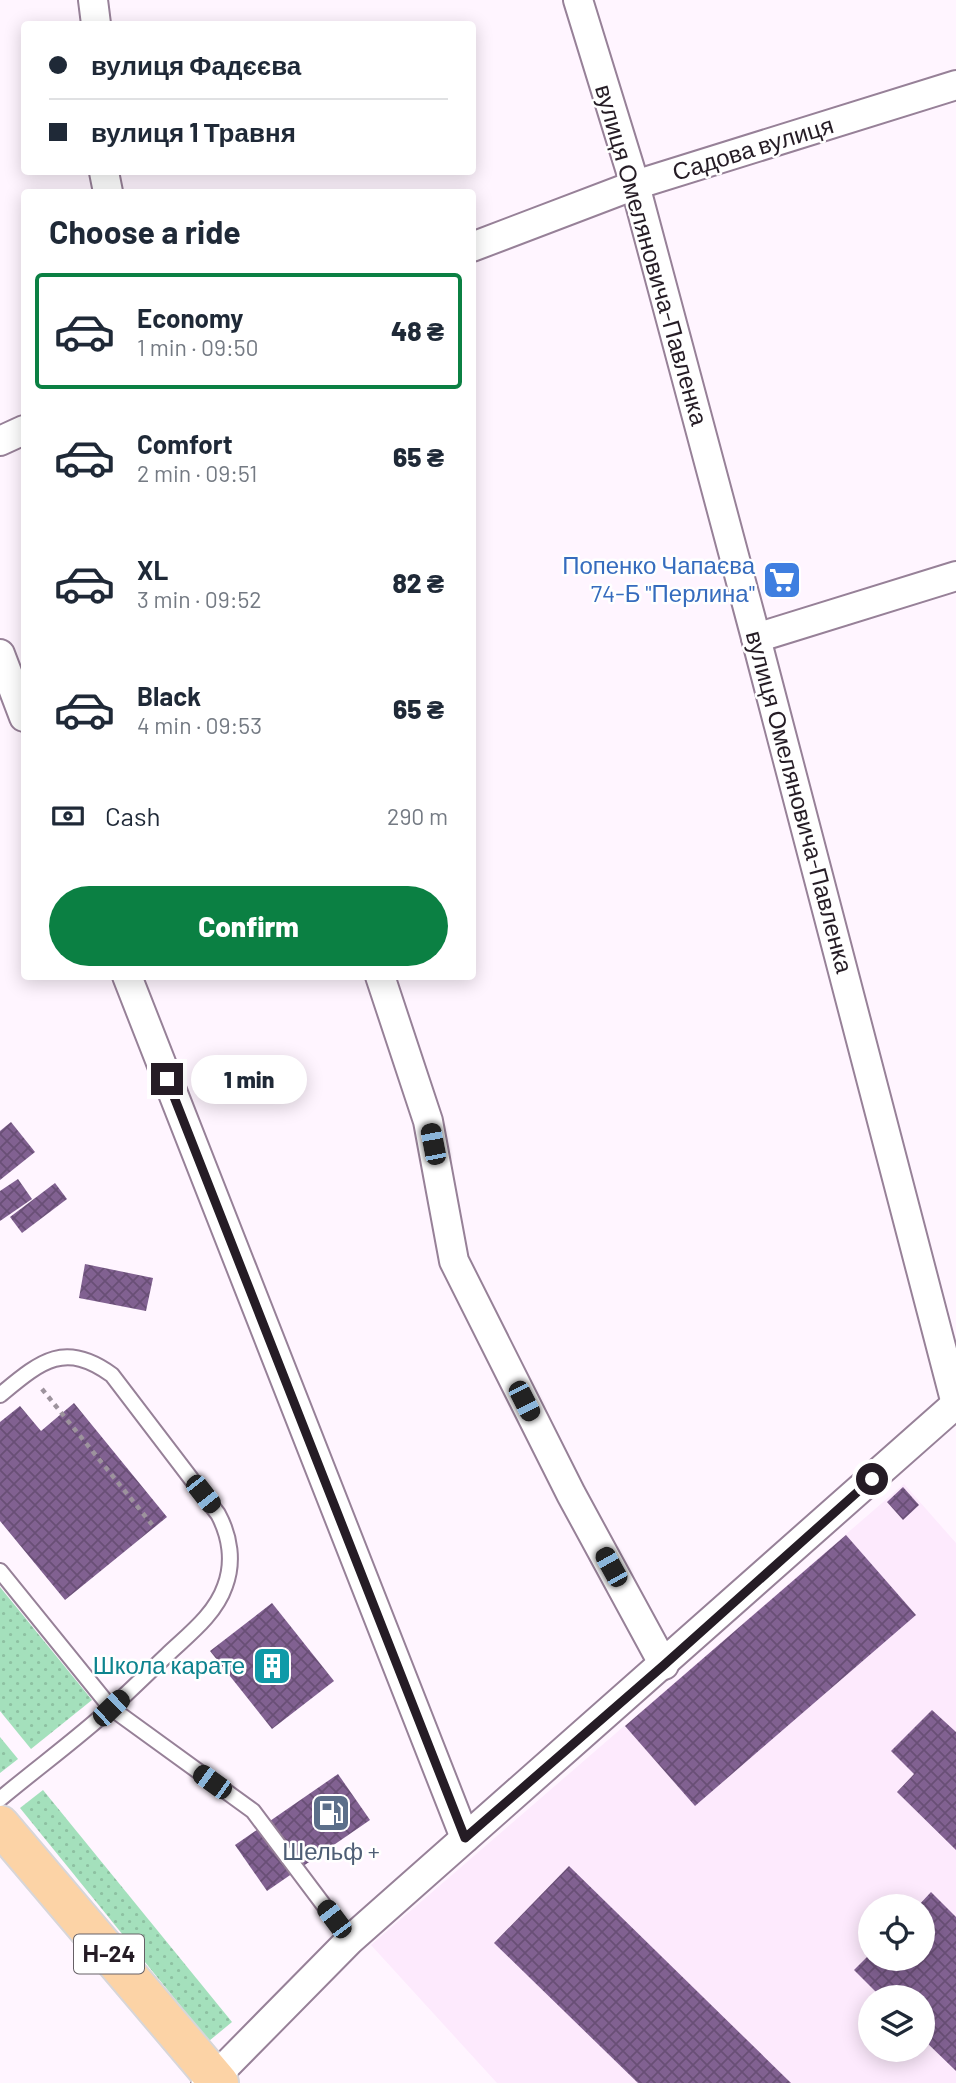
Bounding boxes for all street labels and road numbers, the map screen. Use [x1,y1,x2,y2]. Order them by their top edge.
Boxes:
street label: вулиця Омеляновича-Павленка [590,81,715,429]
street label: Садова вулиця [669,109,837,186]
street label: вулиця Омеляновича-Павленка [741,627,860,977]
road number: Н-24 [74,1935,144,1974]

